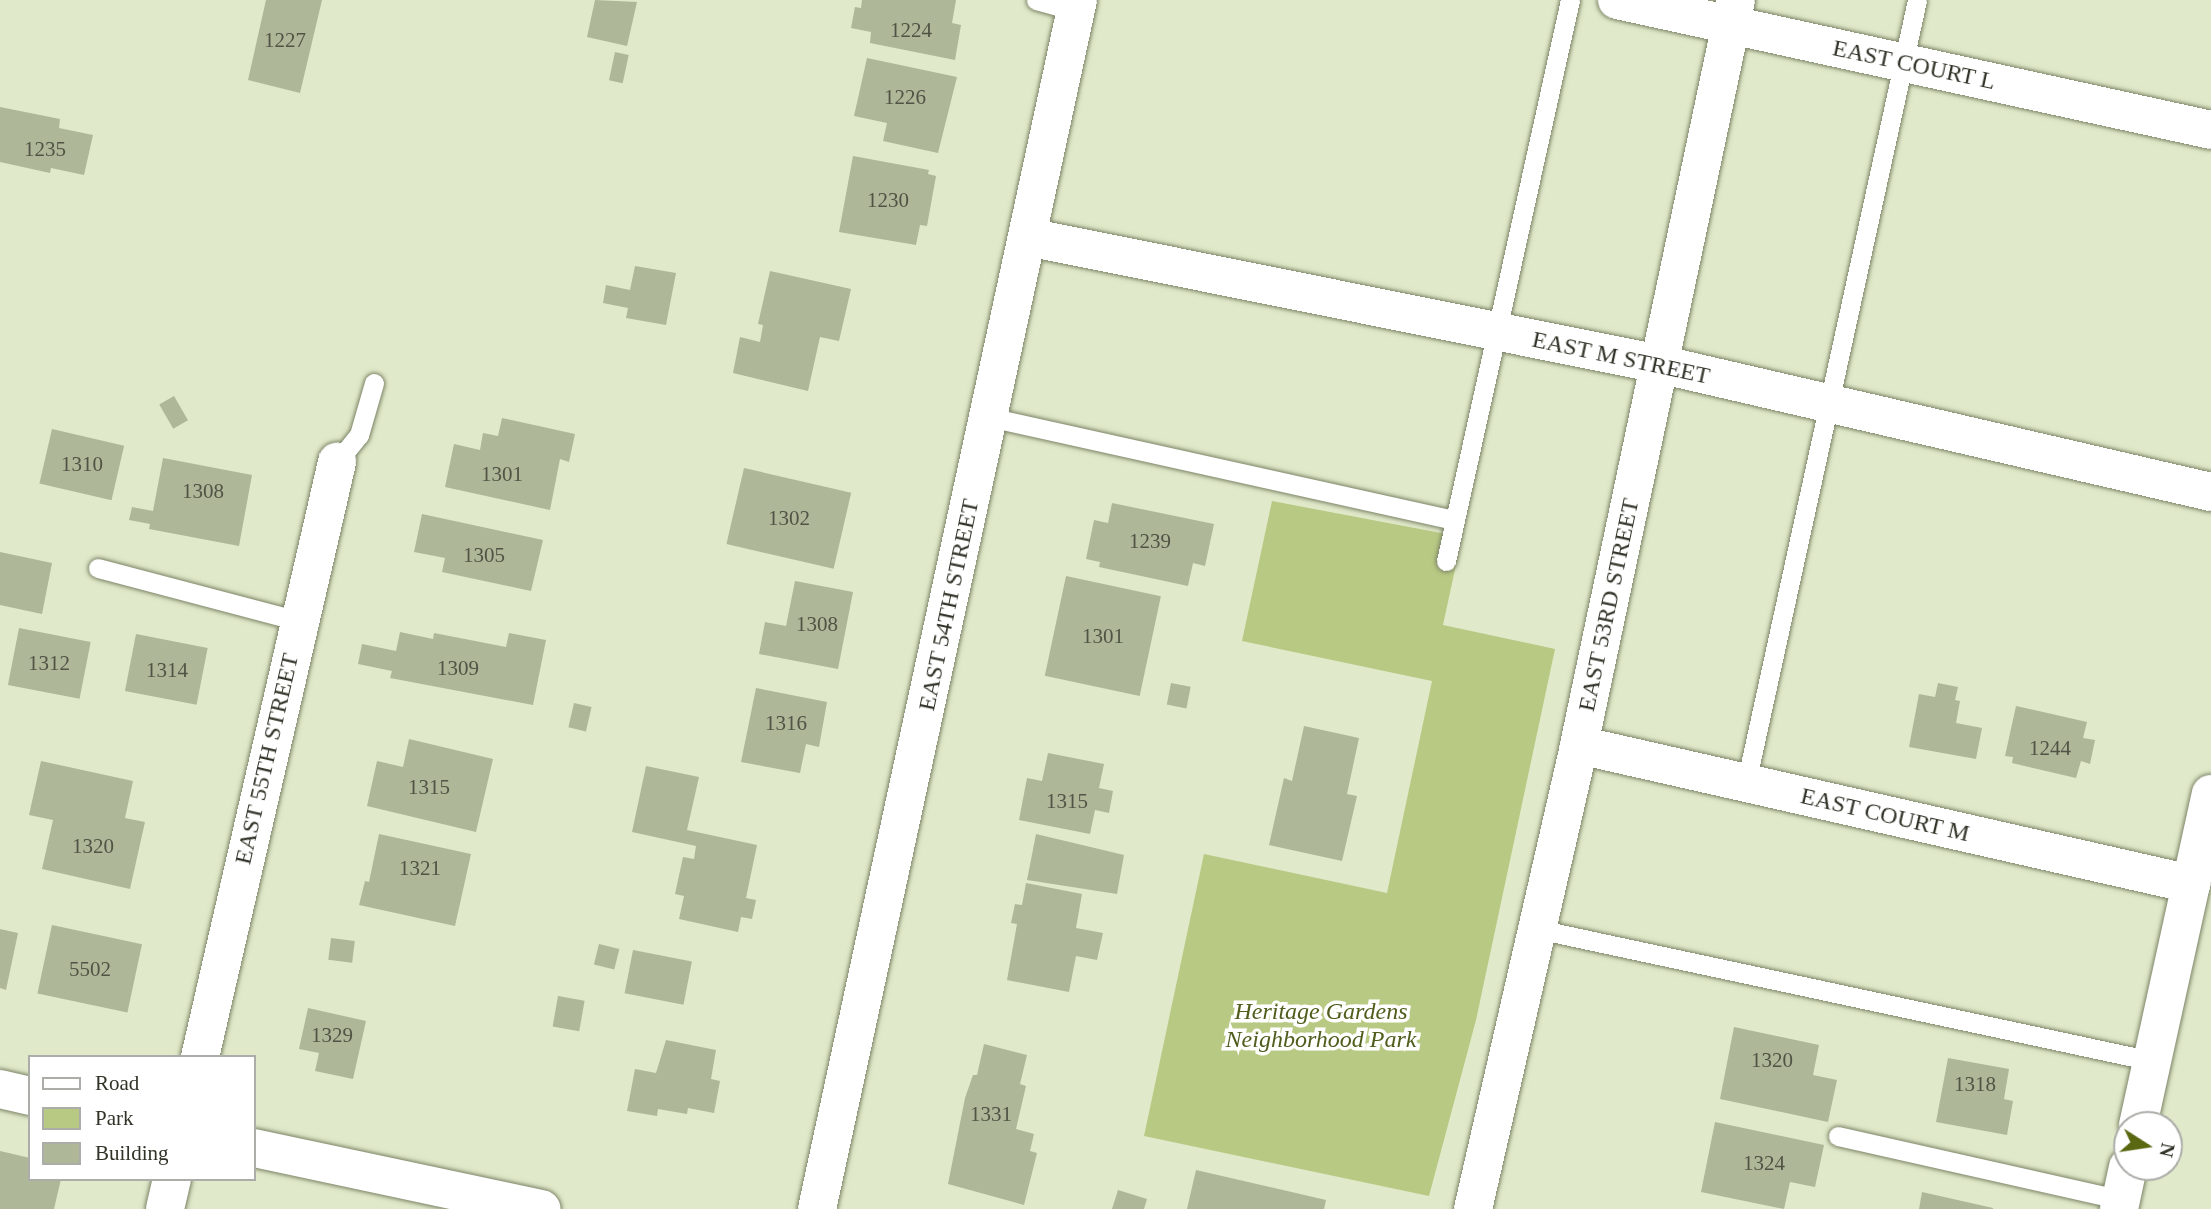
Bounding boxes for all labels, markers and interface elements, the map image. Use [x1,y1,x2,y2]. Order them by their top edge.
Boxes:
house number: 1224 [890,17,932,43]
house number: 1227 [264,27,306,53]
street label: EAST COURT L [1830,34,1998,96]
house number: 1226 [884,84,926,110]
house number: 1235 [24,136,66,162]
house number: 1230 [867,187,909,213]
street label: EAST M STREET [1529,325,1713,391]
house number: 1310 [61,451,103,477]
house number: 1301 [481,461,523,487]
house number: 1308 [182,478,224,504]
street label: EAST 54TH STREET [912,496,986,714]
street label: EAST 53RD STREET [1572,496,1646,714]
house number: 1302 [768,505,810,531]
house number: 1239 [1129,528,1171,554]
house number: 1305 [463,542,505,568]
house number: 1308 [796,611,838,637]
house number: 1301 [1082,623,1124,649]
house number: 1312 [28,650,70,676]
street label: EAST 55TH STREET [229,651,305,867]
house number: 1309 [437,655,479,681]
house number: 1314 [146,657,188,683]
house number: 1316 [765,710,807,736]
house number: 1244 [2029,735,2071,761]
house number: 1315 [408,774,450,800]
street label: EAST COURT M [1797,781,1973,849]
house number: 1315 [1046,788,1088,814]
house number: 1320 [72,833,114,859]
house number: 1321 [399,855,441,881]
house number: 5502 [69,956,111,982]
park label: Heritage Gardens Neighborhood Park [1226,998,1416,1054]
house number: 1329 [311,1022,353,1048]
house number: 1320 [1751,1047,1793,1073]
legend [28,1055,256,1181]
text: Road [95,1071,139,1095]
house number: 1318 [1954,1071,1996,1097]
house number: 1331 [970,1101,1012,1127]
text: Park [95,1106,134,1130]
north arrow [2113,1111,2183,1181]
text: Building [95,1141,169,1165]
text: N [2155,1141,2179,1159]
house number: 1324 [1743,1150,1785,1176]

